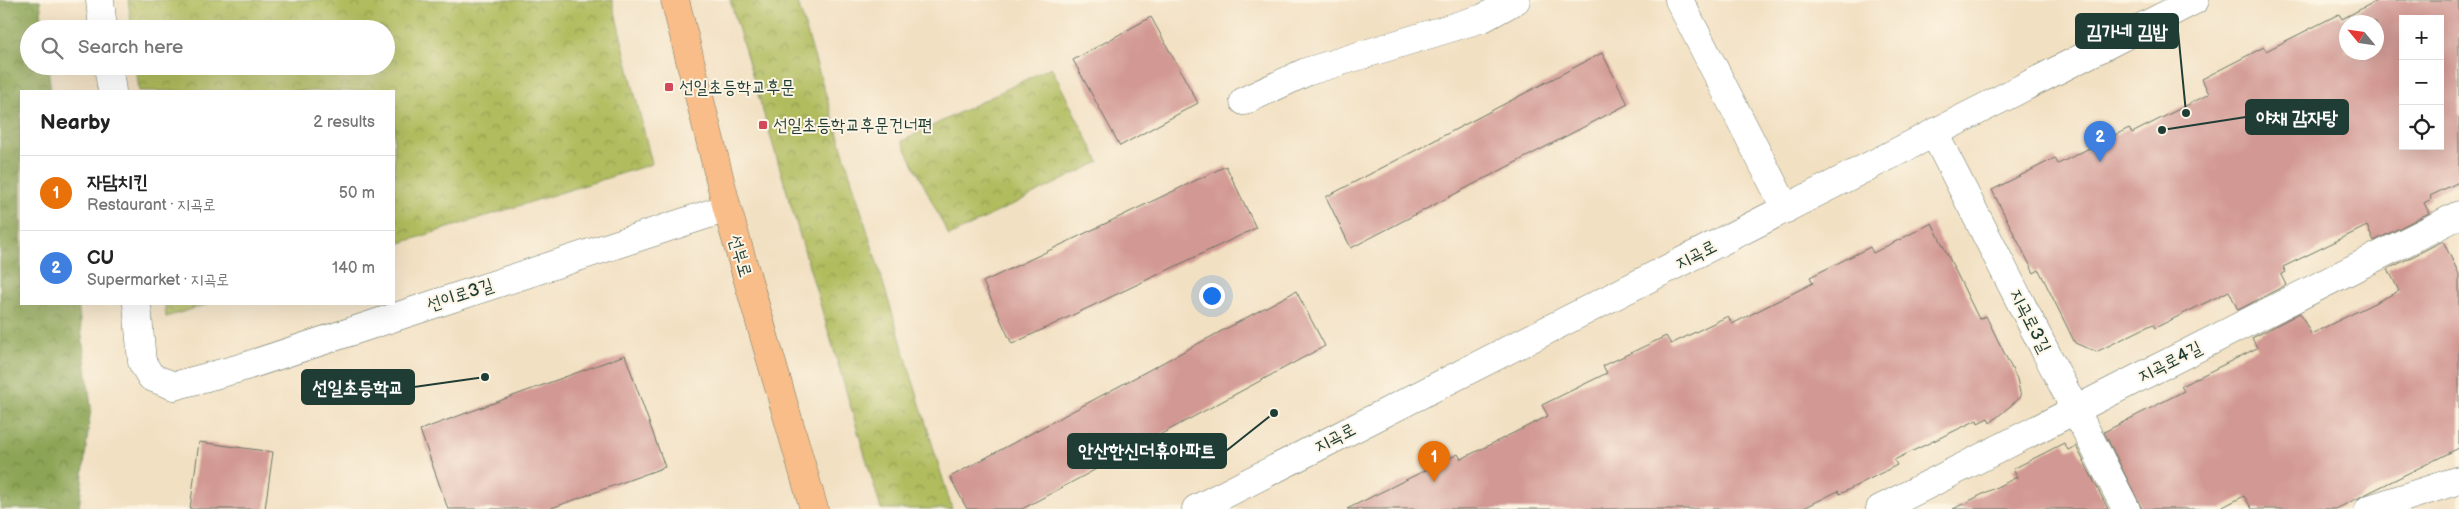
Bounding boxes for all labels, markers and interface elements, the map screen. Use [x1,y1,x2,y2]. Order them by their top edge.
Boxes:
callout: 김가네 김밥 [2076,14,2178,48]
north arrow [2339,15,2384,60]
map controls [2399,15,2444,150]
button: + [2399,15,2444,60]
search box [20,20,395,75]
text: 김가네 김밥 [2086,21,2168,44]
icon: search [38,34,66,62]
text: Search here [78,36,183,59]
button: − [2399,60,2444,105]
place label: 선일초등학교후문 [679,77,795,98]
marker: 선일초등학교후문 [663,81,675,93]
callout: 야채 감자탕 [2246,100,2348,134]
button: locate [2399,105,2444,150]
text: 야채 감자탕 [2256,107,2338,130]
text: Nearby [40,110,110,135]
text: 2 results [313,113,375,132]
place label: 선일초등학교후문건너편 [773,115,932,136]
marker: 선일초등학교후문건너편 [757,119,769,131]
pin: 2 [2084,121,2116,162]
text: 자담치킨 [87,171,148,194]
text: 1 [53,184,59,203]
text: 50 m [339,184,375,203]
text: Restaurant · 지곡로 [87,196,216,215]
street label: 선부로 [724,232,756,280]
street label: 지곡로 [1672,236,1720,274]
text: CU [87,247,114,270]
text: 2 [51,259,61,278]
text: 140 m [332,259,375,278]
text: Supermarket · 지곡로 [87,271,229,290]
street label: 선이로3길 [424,274,497,316]
your location [1199,283,1225,309]
street label: 지곡로3길 [2005,285,2055,357]
street label: 지곡로4길 [2135,337,2206,387]
callout: 선일초등학교 [302,370,414,404]
text: 선일초등학교 [312,377,404,400]
street label: 지곡로 [1311,419,1359,457]
callout: 안산한신더휴아파트 [1068,434,1226,468]
text: 안산한신더휴아파트 [1078,440,1216,463]
pin: 1 [1418,441,1450,482]

